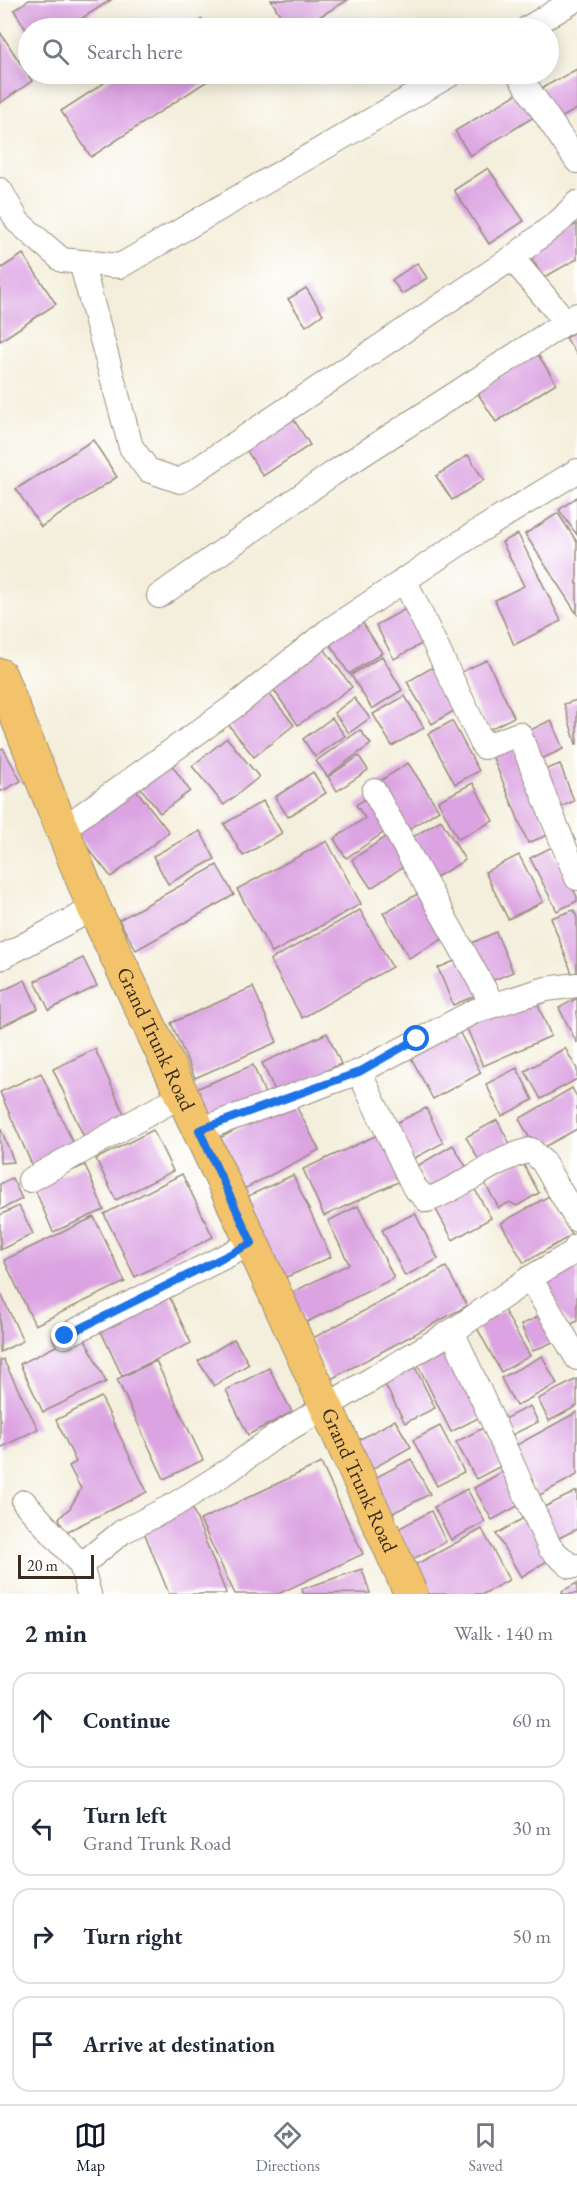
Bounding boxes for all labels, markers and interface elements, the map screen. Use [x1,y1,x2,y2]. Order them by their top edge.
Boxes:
search box [18,18,559,84]
icon: search [39,35,72,68]
text: Search here [87,37,182,66]
street label: Grand Trunk Road [111,962,202,1115]
route start [403,1025,429,1051]
route end [51,1322,77,1348]
street label: Grand Trunk Road [315,1403,404,1557]
scale bar [18,1552,94,1580]
text: 20 m [27,1555,58,1576]
text: 2 min [24,1616,87,1650]
text: Walk · 140 m [454,1620,553,1646]
icon: ahead [26,1704,59,1737]
text: Continue [83,1706,170,1735]
text: 60 m [512,1707,551,1733]
text: Turn left [83,1801,167,1830]
icon: left [26,1812,59,1845]
text: 30 m [512,1815,551,1841]
text: Grand Trunk Road [83,1830,231,1856]
icon: right [26,1920,59,1953]
text: Turn right [83,1922,182,1951]
text: 50 m [512,1923,551,1949]
icon: arrive [26,2028,59,2061]
text: Arrive at destination [83,2030,275,2059]
tab: Map [74,2119,107,2176]
tab: Directions [256,2119,320,2176]
tab: Saved [468,2119,503,2176]

